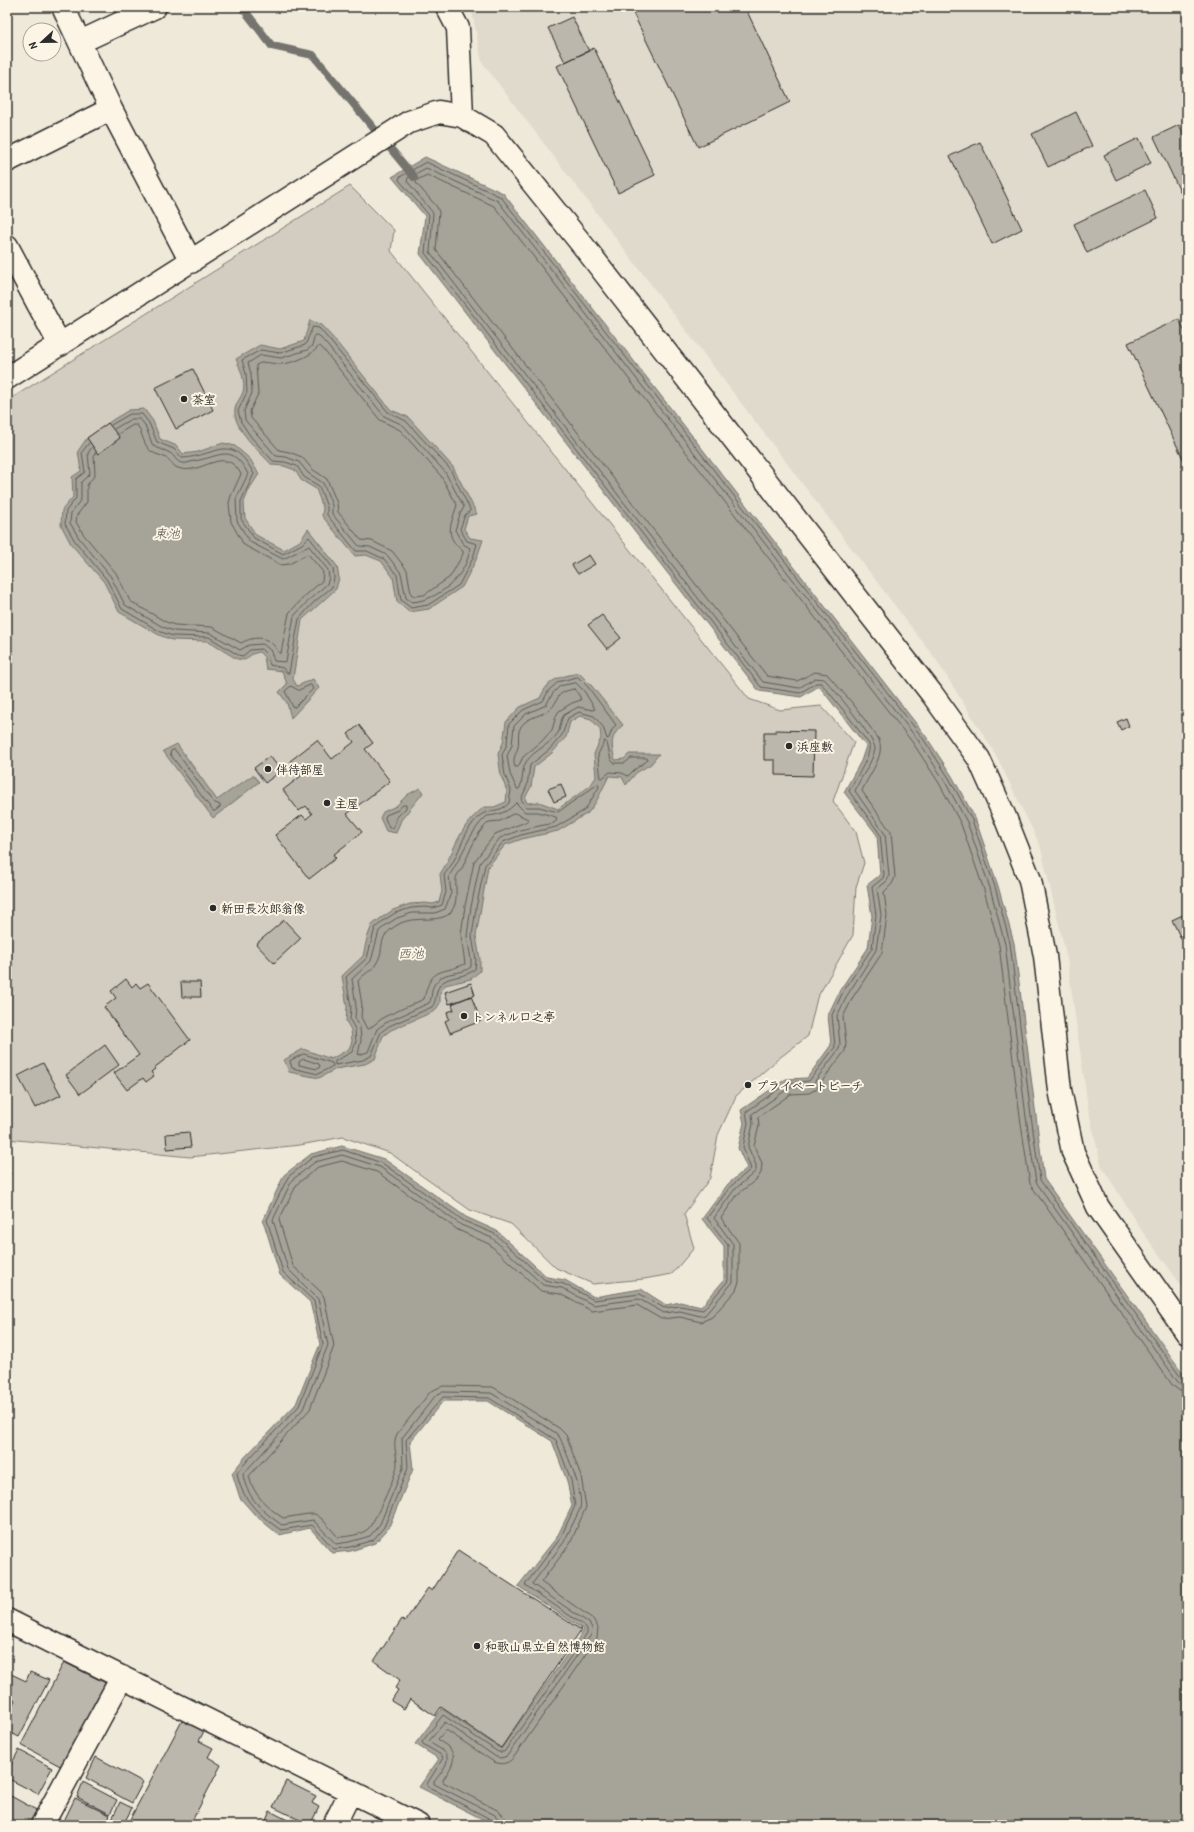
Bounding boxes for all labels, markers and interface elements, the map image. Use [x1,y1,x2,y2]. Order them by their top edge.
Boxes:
north arrow [22,22,62,62]
text: N [25,40,40,51]
place label: 茶室 [192,391,216,408]
marker: 茶室 [179,394,189,404]
water label: 東池 [154,524,181,542]
place label: 浜座敷 [797,738,833,755]
marker: 浜座敷 [784,741,794,751]
place label: 伴待部屋 [276,761,324,778]
marker: 伴待部屋 [263,764,273,774]
place label: 主屋 [335,795,359,812]
marker: 主屋 [322,798,332,808]
place label: 新田長次郎翁像 [221,900,305,917]
marker: 新田長次郎翁像 [208,903,218,913]
water label: 西池 [398,944,425,962]
place label: トンネル口之亭 [472,1008,556,1025]
marker: トンネル口之亭 [459,1011,469,1021]
place label: プライベートビーチ [756,1077,863,1094]
marker: プライベートビーチ [743,1080,753,1090]
place label: 和歌山県立自然博物館 [485,1638,605,1655]
marker: 和歌山県立自然博物館 [472,1641,482,1651]

